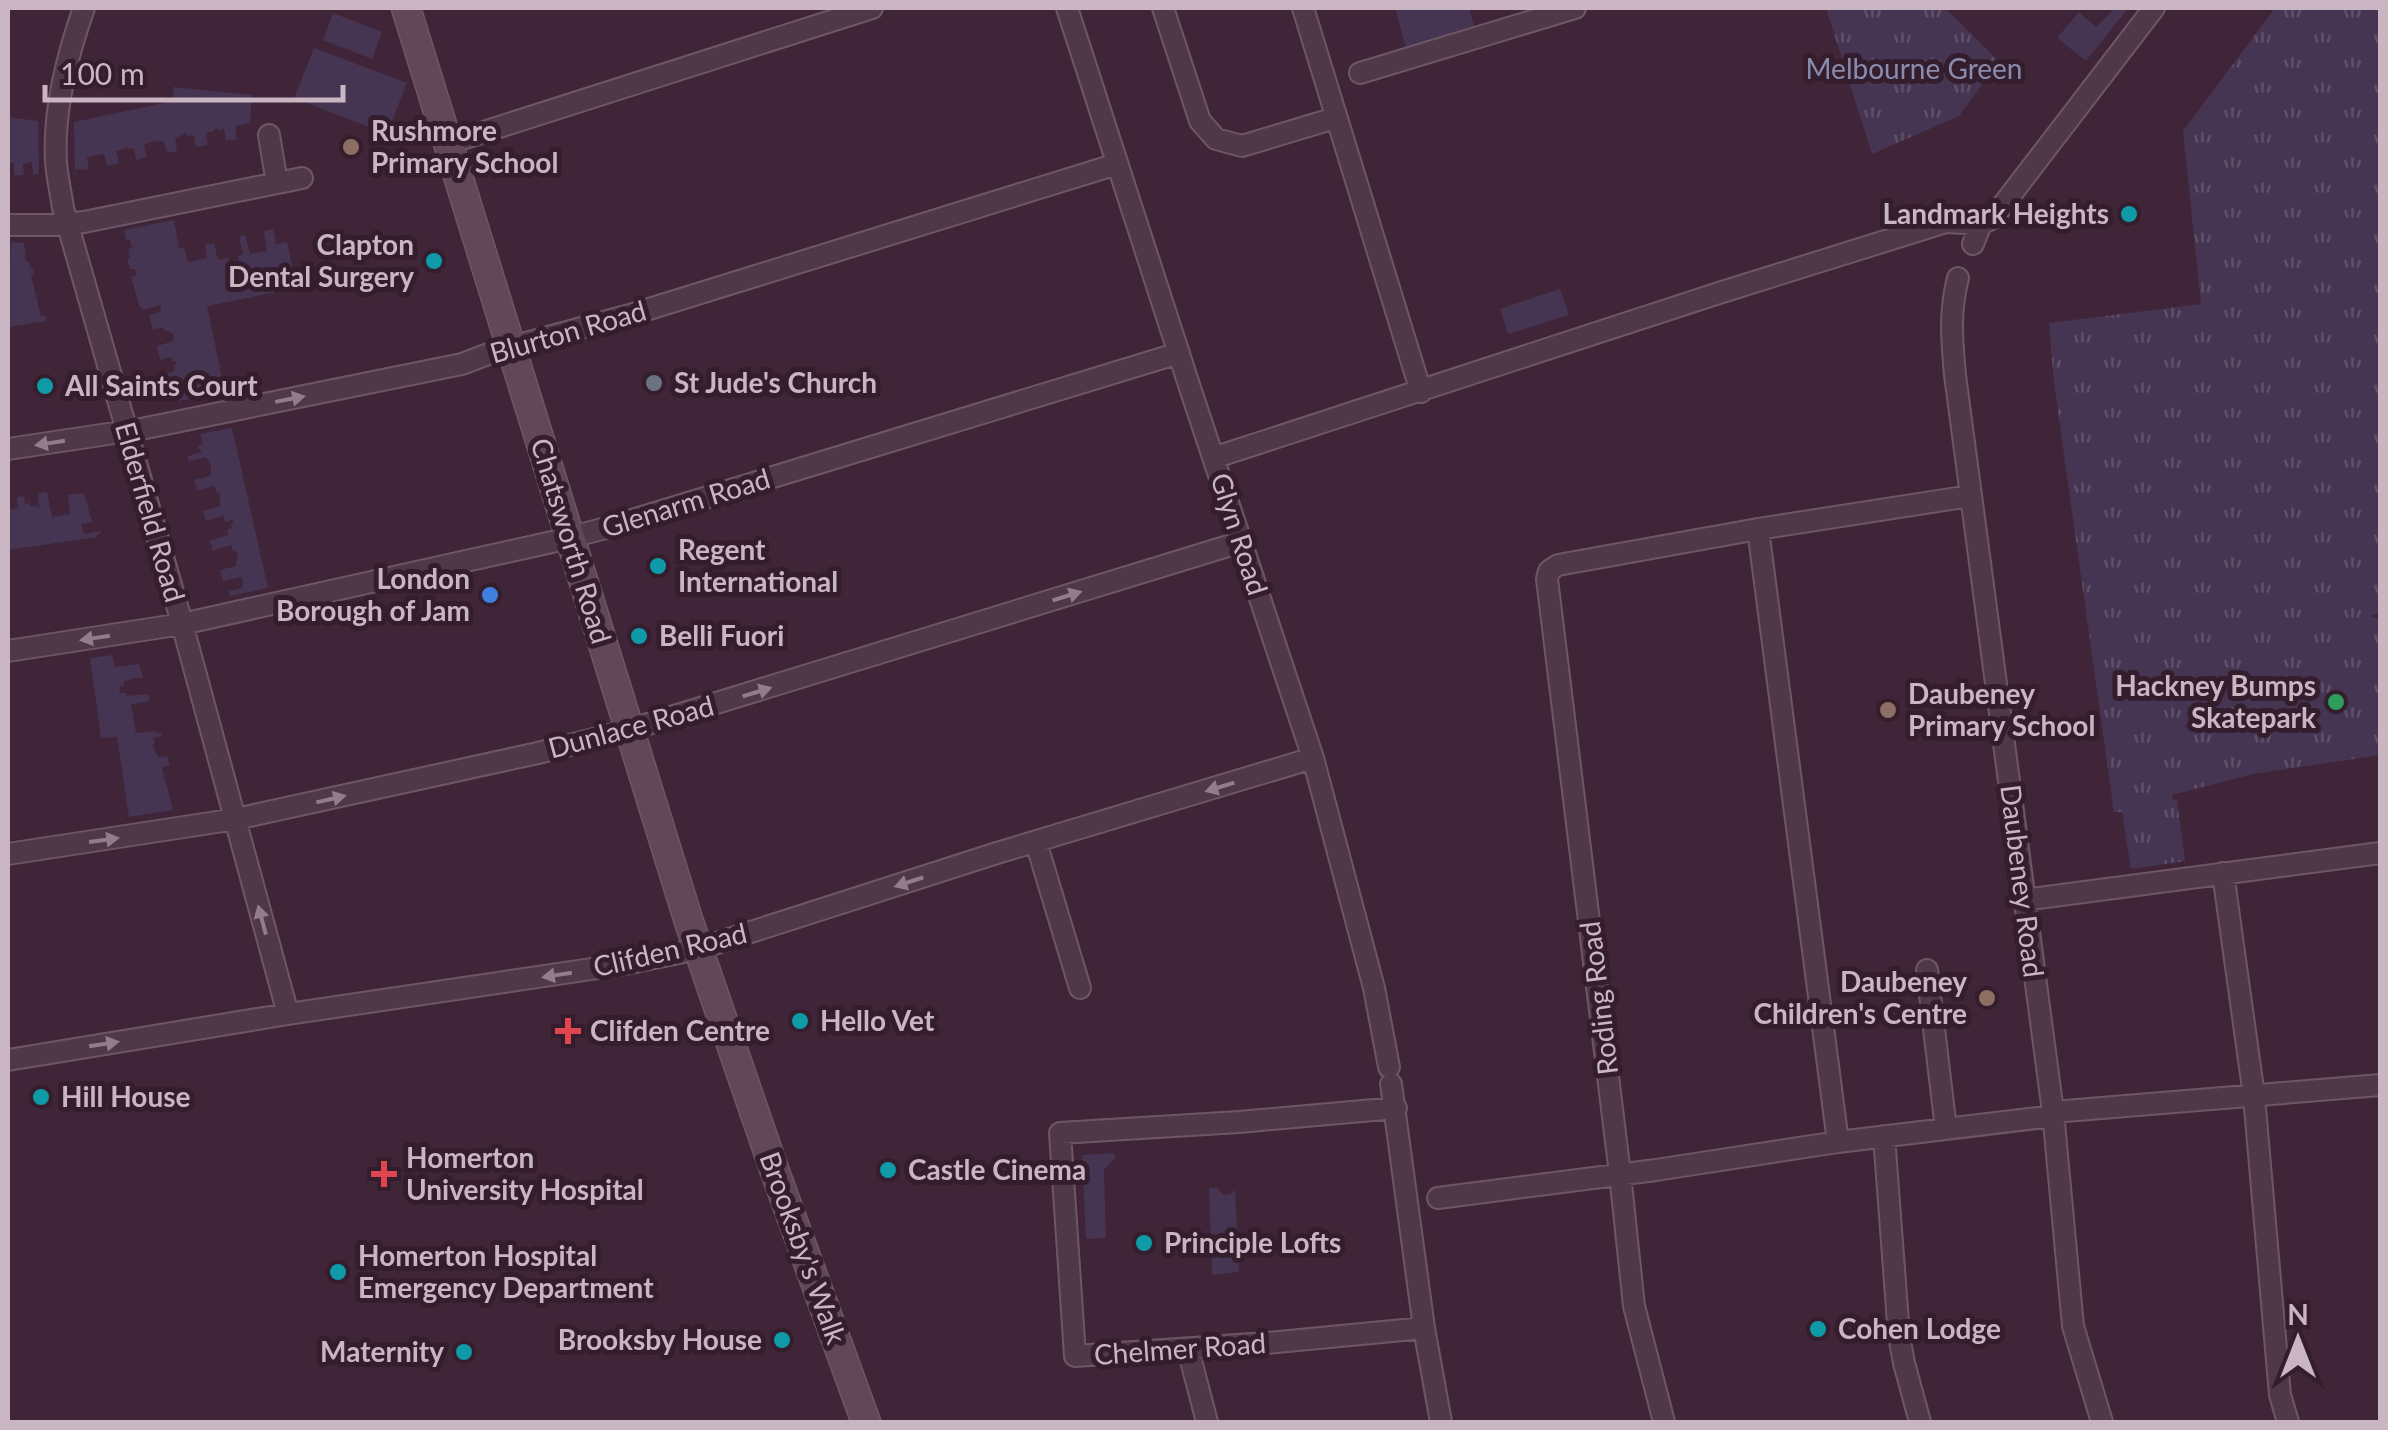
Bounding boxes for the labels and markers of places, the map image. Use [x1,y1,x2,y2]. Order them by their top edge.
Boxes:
place label: Rushmore Primary School [371,113,558,179]
marker: Rushmore Primary School [340,136,362,158]
place label: Landmark Heights [1882,196,2109,230]
marker: Landmark Heights [2118,203,2140,225]
place label: Clapton Dental Surgery [228,227,414,293]
marker: Clapton Dental Surgery [423,250,445,272]
place label: St Jude's Church [674,365,877,399]
place label: All Saints Court [64,368,258,402]
marker: St Jude's Church [643,372,665,394]
marker: All Saints Court [34,375,56,397]
place label: Regent International [678,532,838,598]
marker: Regent International [647,555,669,577]
place label: London Borough of Jam [276,561,470,627]
marker: London Borough of Jam [479,584,501,606]
place label: Belli Fuori [659,618,784,652]
marker: Belli Fuori [628,625,650,647]
place label: Hackney Bumps Skatepark [2115,668,2316,734]
place label: Daubeney Primary School [1908,676,2095,742]
marker: Hackney Bumps Skatepark [2325,691,2347,713]
marker: Daubeney Primary School [1877,699,1899,721]
place label: Daubeney Children's Centre [1753,964,1967,1030]
marker: Daubeney Children's Centre [1976,987,1998,1009]
place label: Hello Vet [820,1003,935,1037]
marker: Hello Vet [789,1010,811,1032]
place label: Clifden Centre [590,1013,770,1047]
marker: Clifden Centre [555,1018,581,1044]
place label: Hill House [61,1079,191,1113]
marker: Hill House [30,1086,52,1108]
place label: Homerton University Hospital [406,1140,644,1206]
place label: Castle Cinema [908,1152,1086,1186]
marker: Castle Cinema [877,1159,899,1181]
marker: Homerton University Hospital [371,1161,397,1187]
place label: Principle Lofts [1164,1225,1341,1259]
marker: Principle Lofts [1133,1232,1155,1254]
place label: Homerton Hospital Emergency Department [358,1238,654,1304]
marker: Homerton Hospital Emergency Department [327,1261,349,1283]
place label: Cohen Lodge [1838,1311,2001,1345]
marker: Cohen Lodge [1807,1318,1829,1340]
place label: Brooksby House [558,1322,762,1356]
marker: Brooksby House [771,1329,793,1351]
place label: Maternity [320,1334,444,1368]
marker: Maternity [453,1341,475,1363]

